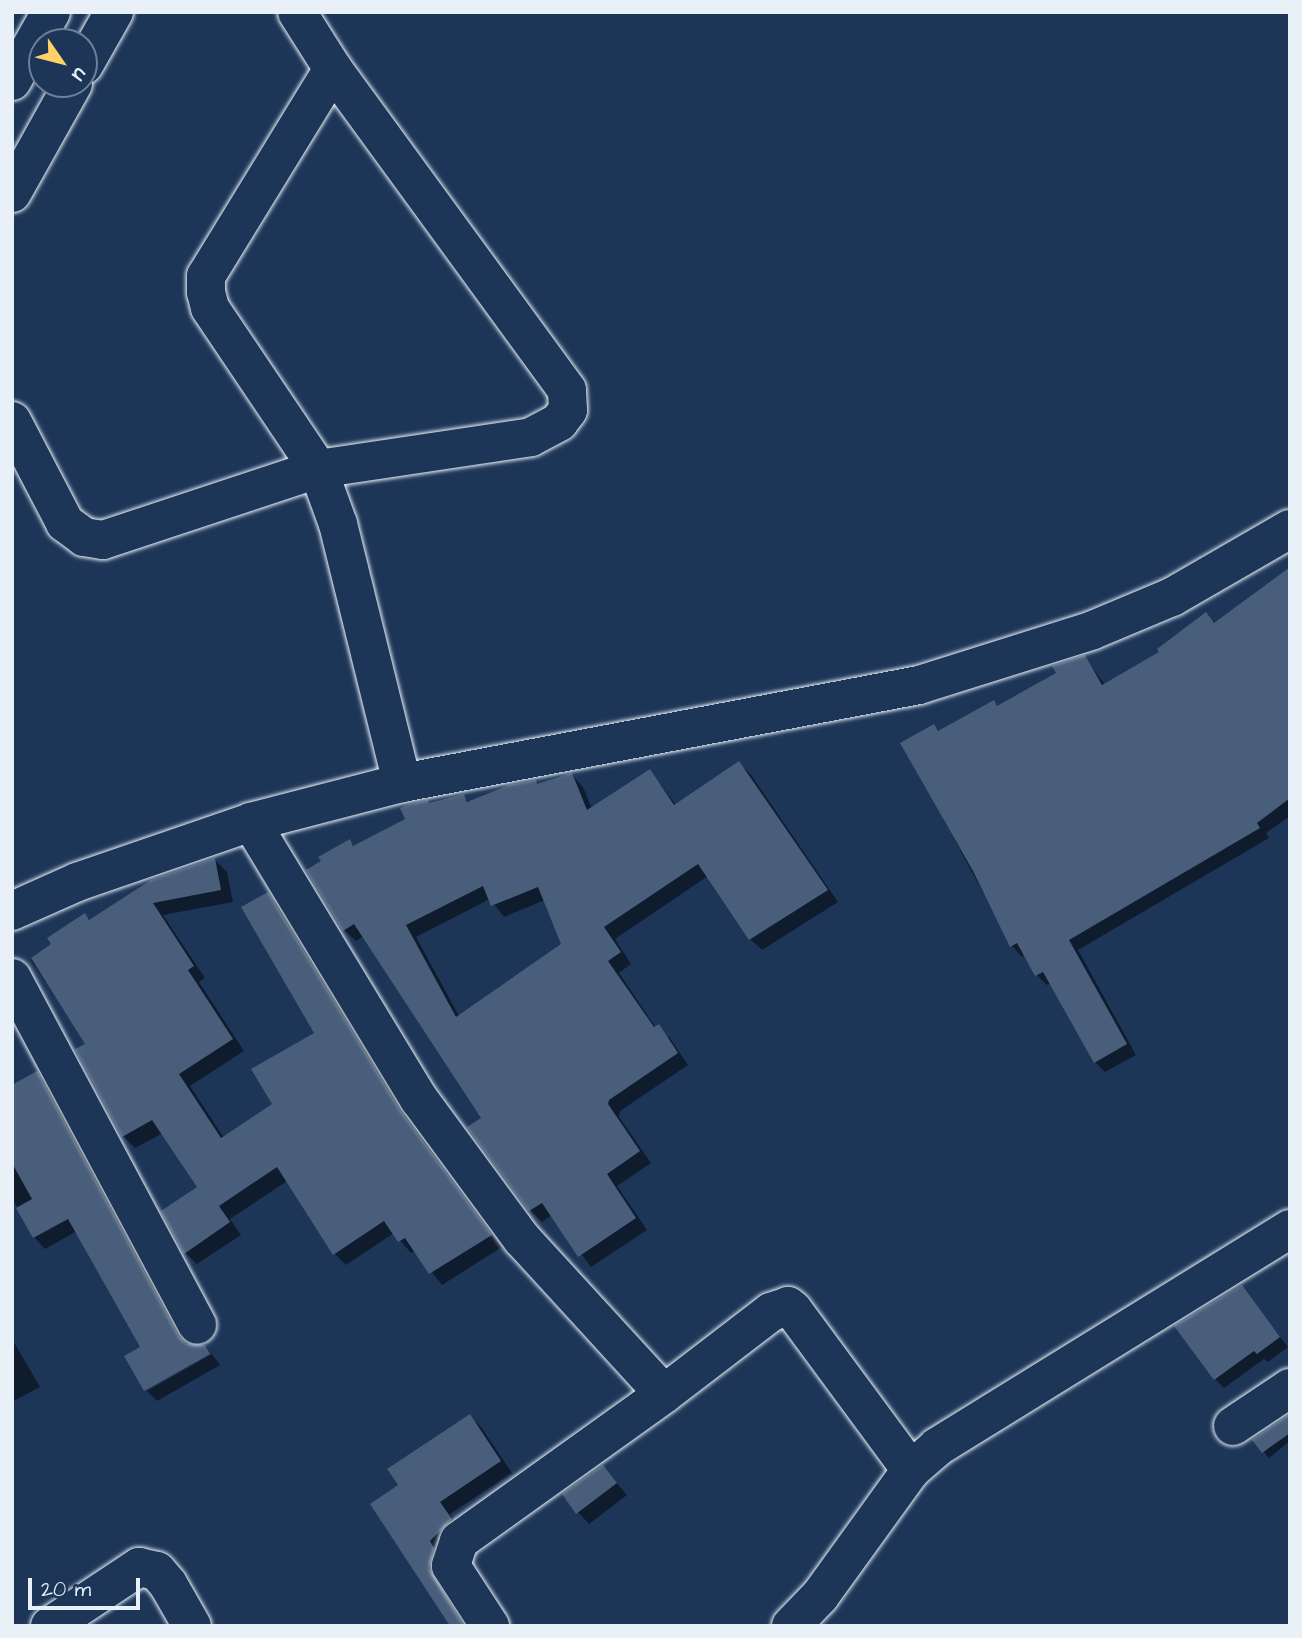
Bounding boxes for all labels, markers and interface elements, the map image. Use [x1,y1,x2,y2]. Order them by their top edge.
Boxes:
north arrow [28,28,98,98]
text: U [65,62,93,86]
scale bar [32,1564,144,1608]
text: 20 m [41,1575,91,1604]

